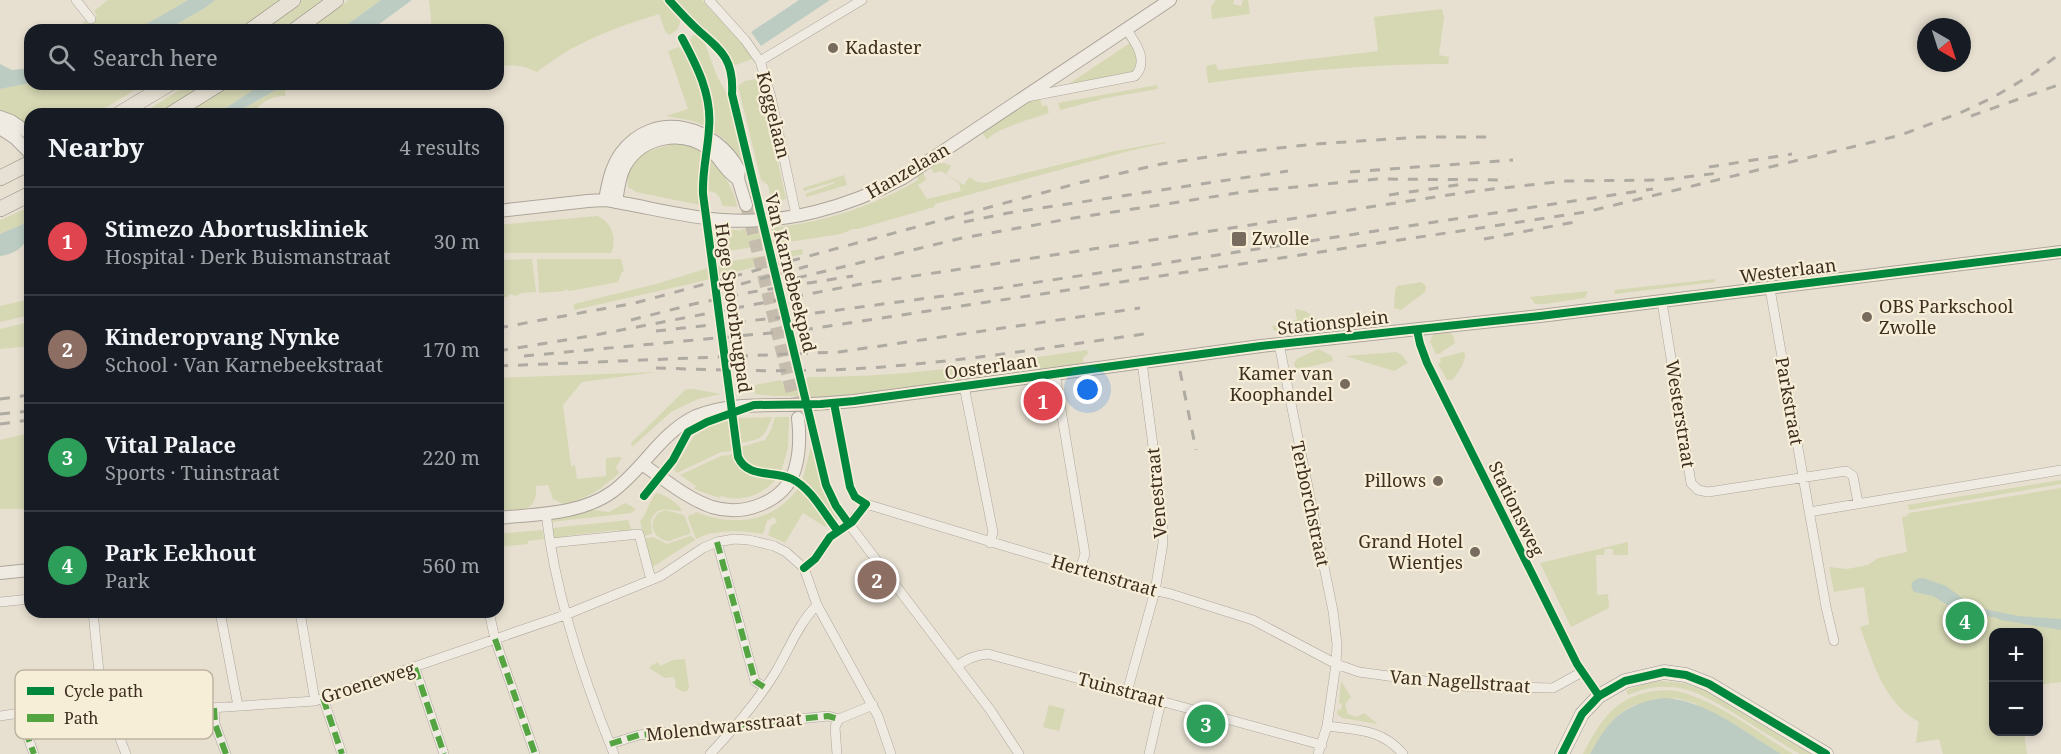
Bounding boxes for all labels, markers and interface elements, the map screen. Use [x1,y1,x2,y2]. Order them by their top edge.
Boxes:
north arrow [1917,18,1971,72]
search box [24,24,504,90]
place label: Kadaster [845,35,922,59]
icon: search [45,41,78,74]
marker: Kadaster [826,41,840,55]
text: Search here [93,42,218,72]
street label: Koggelaan [752,69,796,161]
text: Nearby [48,129,144,165]
text: 4 results [400,134,480,161]
street label: Hanzelaan [862,136,954,204]
street label: Van Karnebeekpad [760,191,822,355]
text: Stimezo Abortuskliniek [105,213,368,243]
street label: Hoge Spoorbrugpad [710,221,758,395]
place label: Zwolle [1252,226,1309,250]
text: 1 [62,228,73,255]
text: 30 m [434,228,480,255]
marker: Zwolle [1230,230,1248,248]
text: Hospital · Derk Buismanstraat [105,243,390,270]
street label: Westerlaan [1738,252,1838,288]
place label: OBS Parkschool Zwolle [1879,294,2014,339]
street label: Stationsplein [1276,304,1390,340]
marker: OBS Parkschool Zwolle [1860,310,1874,324]
text: Kinderopvang Nynke [105,321,340,351]
text: 2 [62,336,73,363]
text: 170 m [422,336,480,363]
street label: Oosterlaan [943,348,1039,384]
text: School · Van Karnebeekstraat [105,351,383,378]
street label: Parkstraat [1770,355,1810,447]
street label: Westerstraat [1661,358,1701,470]
place label: Kamer van Koophandel [1230,361,1333,406]
your location [1073,375,1102,404]
marker: Kamer van Koophandel [1338,377,1352,391]
pin: 1 [1024,378,1062,424]
text: Vital Palace [105,429,236,459]
street label: Terborchstraat [1286,439,1336,569]
text: 3 [62,444,73,471]
text: 220 m [422,444,480,471]
street label: Venestraat [1140,447,1172,540]
street label: Stationsweg [1483,457,1550,561]
text: Sports · Tuinstraat [105,459,279,486]
place label: Pillows [1364,468,1426,492]
marker: Pillows [1431,474,1445,488]
place label: Grand Hotel Wientjes [1358,529,1463,574]
text: Park Eekhout [105,537,256,567]
marker: Grand Hotel Wientjes [1468,545,1482,559]
street label: Hertenstraat [1049,548,1160,602]
text: 4 [62,552,73,579]
text: 560 m [422,552,480,579]
pin: 2 [858,558,896,602]
text: Park [105,567,149,594]
pin: 4 [1946,598,1984,644]
map controls [1989,628,2043,736]
button: + [1989,628,2043,682]
street label: Groeneweg [318,655,418,709]
street label: Van Nagellstraat [1389,664,1531,698]
street label: Tuinstraat [1075,666,1167,712]
legend [15,670,213,739]
text: Cycle path [64,680,143,702]
button: − [1989,682,2043,736]
pin: 3 [1186,702,1226,746]
street label: Molendwarsstraat [645,706,803,746]
text: Path [64,707,98,729]

